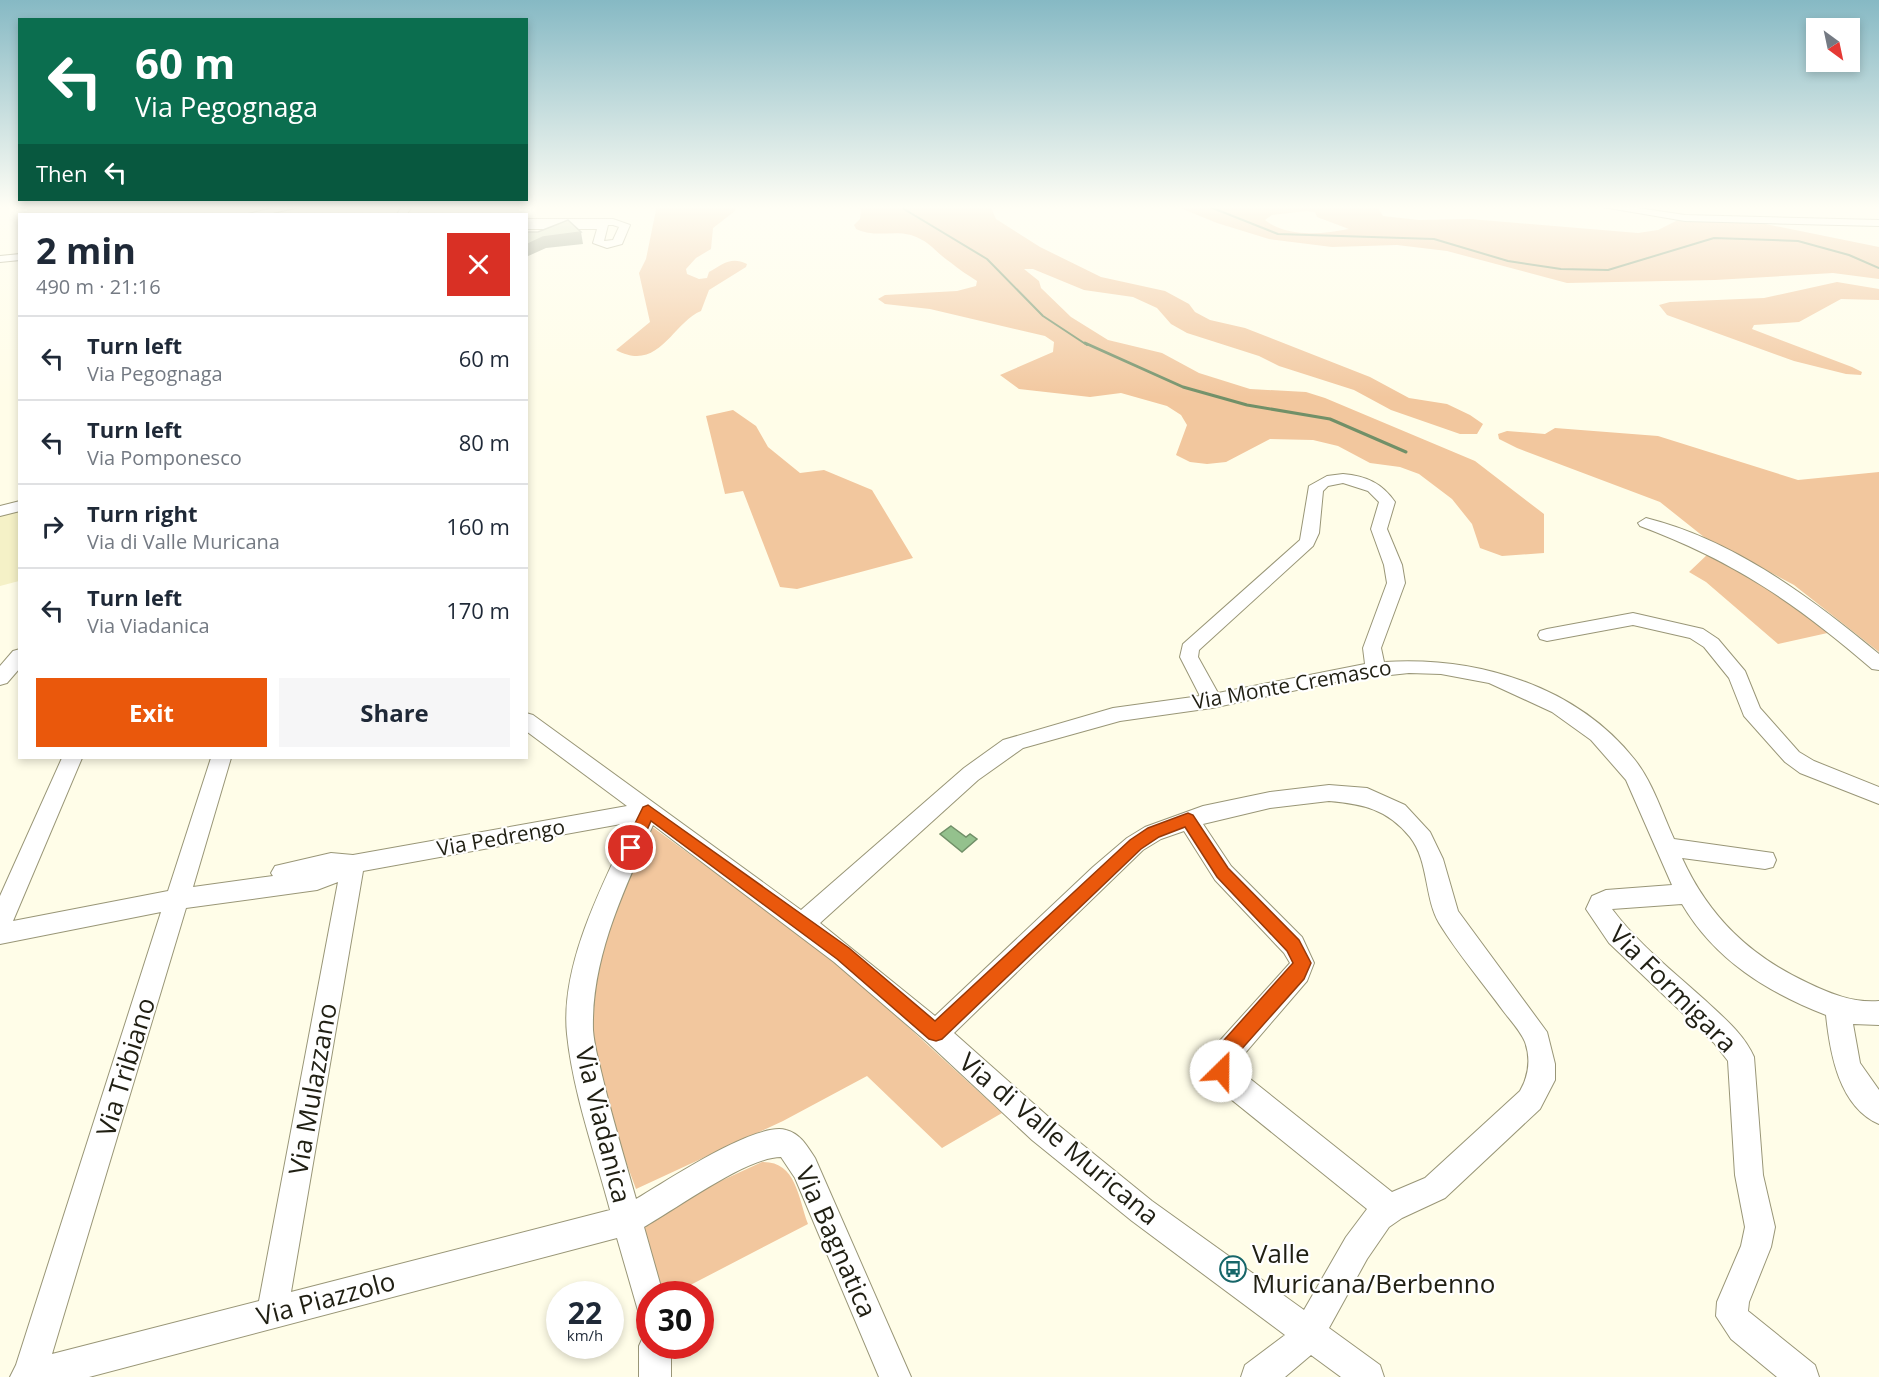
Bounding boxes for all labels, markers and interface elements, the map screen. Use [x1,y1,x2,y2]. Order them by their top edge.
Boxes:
north arrow [1806,18,1860,72]
map controls [1806,18,1860,72]
text: 60 m [135,34,235,91]
icon: left [36,42,114,120]
text: Via Pegognaga [135,88,318,125]
icon: left [99,156,132,189]
text: Then [36,158,87,188]
text: 2 min [36,226,136,275]
button: close [447,233,510,296]
text: 490 m · 21:16 [36,273,161,300]
text: Turn left [87,330,182,360]
icon: left [36,342,69,375]
text: 60 m [459,343,510,373]
text: Via Pegognaga [87,360,223,387]
text: Turn left [87,414,182,444]
icon: left [36,426,69,459]
text: 80 m [459,427,510,457]
text: Via Pomponesco [87,444,242,471]
text: Turn right [87,498,198,528]
icon: right [36,510,69,543]
text: 160 m [446,511,510,541]
text: Via di Valle Muricana [87,528,280,555]
text: Turn left [87,582,182,612]
icon: left [36,594,69,627]
text: 170 m [446,595,510,625]
text: Via Viadanica [87,612,210,639]
street label: Via Monte Cremasco [1190,653,1393,715]
button: Exit [36,678,267,747]
button: Share [279,678,510,747]
street label: Via Pedrengo [435,812,567,862]
pin [605,822,656,873]
icon: arrive [614,831,647,864]
street label: Via Formigara [1602,916,1746,1060]
street label: Via Tribiano [87,993,163,1140]
street label: Via Mulazzano [279,1000,345,1178]
position arrow [1189,1039,1253,1103]
street label: Via Viadanica [567,1043,641,1207]
street label: Via di Valle Muricana [952,1044,1167,1233]
street label: Via Bagnatica [788,1160,886,1323]
place label: Valle Muricana/Berbenno [1252,1235,1495,1301]
bus stop icon: Valle Muricana/Berbenno [1218,1254,1248,1284]
street label: Via Piazzolo [252,1262,399,1334]
speed limit sign: 30 [636,1281,714,1359]
text: 22 [568,1292,602,1333]
text: km/h [567,1325,603,1345]

